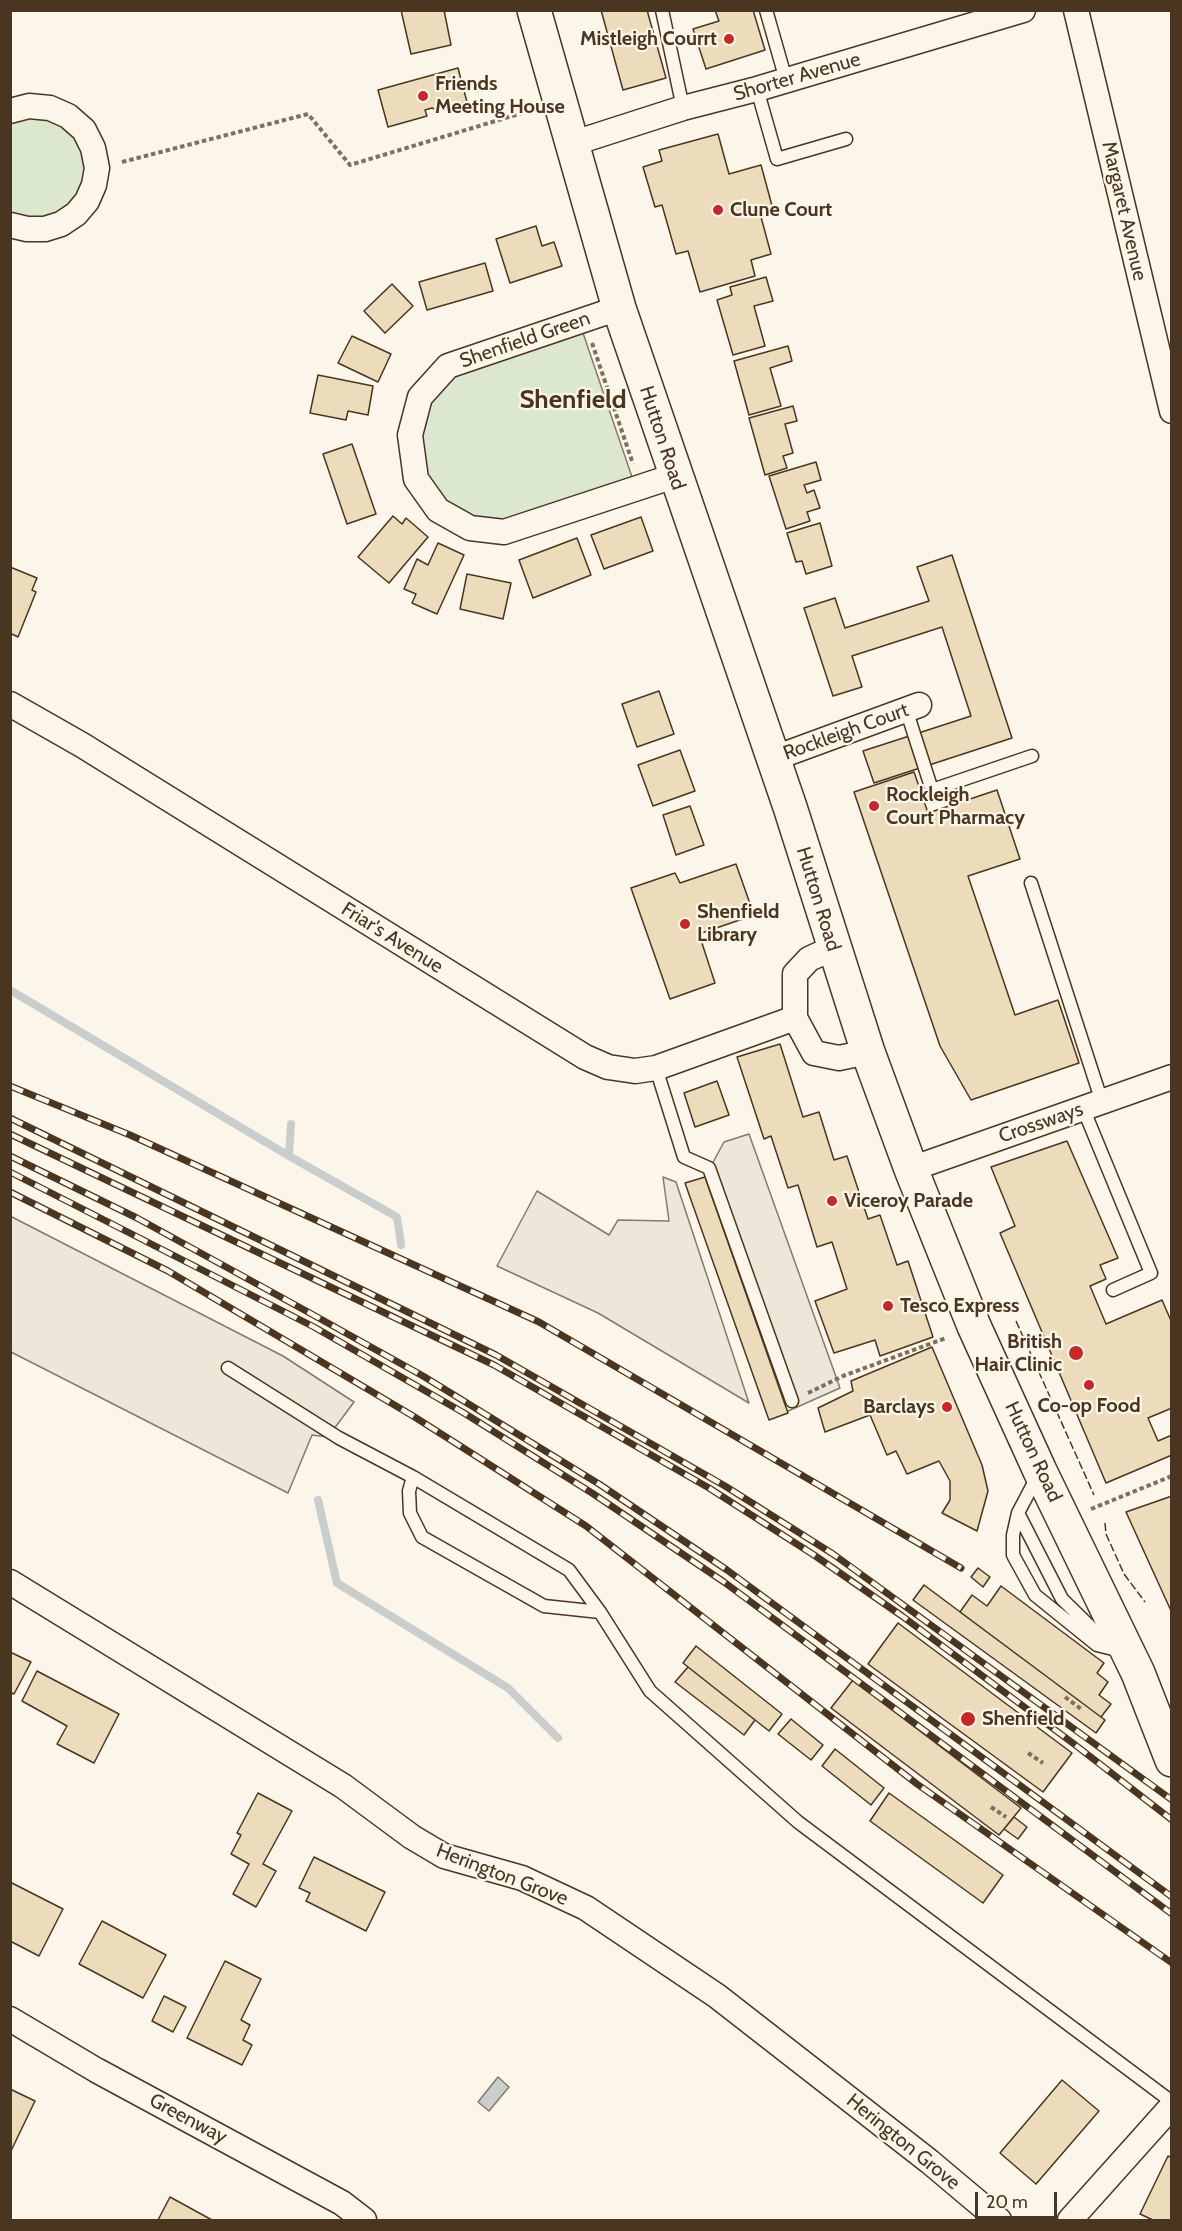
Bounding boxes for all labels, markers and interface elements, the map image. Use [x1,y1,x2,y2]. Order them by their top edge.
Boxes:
place label: Mistleigh Courrt [580,27,717,51]
marker: Mistleigh Courrt [722,32,736,46]
street label: Shorter Avenue [731,47,863,107]
place label: Friends Meeting House [435,72,565,119]
marker: Friends Meeting House [416,89,430,103]
street label: Margaret Avenue [1096,139,1152,283]
place label: Clune Court [730,198,832,222]
marker: Clune Court [711,203,725,217]
street label: Shenfield Green [457,307,593,373]
street label: Hutton Road [634,383,690,493]
district label: Shenfield [519,384,627,416]
street label: Rockleigh Court [780,698,912,766]
place label: Rockleigh Court Pharmacy [886,783,1025,830]
marker: Rockleigh Court Pharmacy [867,799,881,813]
street label: Hutton Road [791,844,845,954]
street label: Friar's Avenue [337,897,447,979]
place label: Shenfield Library [697,900,779,947]
marker: Shenfield Library [678,917,692,931]
street label: Crossways [996,1097,1086,1149]
place label: Viceroy Parade [844,1189,973,1213]
marker: Viceroy Parade [825,1194,839,1208]
place label: Tesco Express [900,1294,1020,1318]
marker: Tesco Express [881,1299,895,1313]
place label: British Hair Clinic [975,1330,1062,1377]
marker: British Hair Clinic [1067,1344,1085,1362]
marker: Co-op Food [1082,1378,1096,1392]
place label: Co-op Food [1037,1394,1141,1418]
place label: Barclays [863,1395,935,1419]
street label: Hutton Road [999,1398,1067,1506]
marker: Barclays [940,1400,954,1414]
place label: Shenfield [982,1707,1064,1731]
marker: Shenfield [959,1710,977,1728]
street label: Herington Grove [433,1839,571,1911]
street label: Greenway [145,2089,231,2149]
street label: Herington Grove [841,2089,965,2195]
scale bar [978,2180,1060,2218]
text: 20 m [986,2191,1028,2213]

